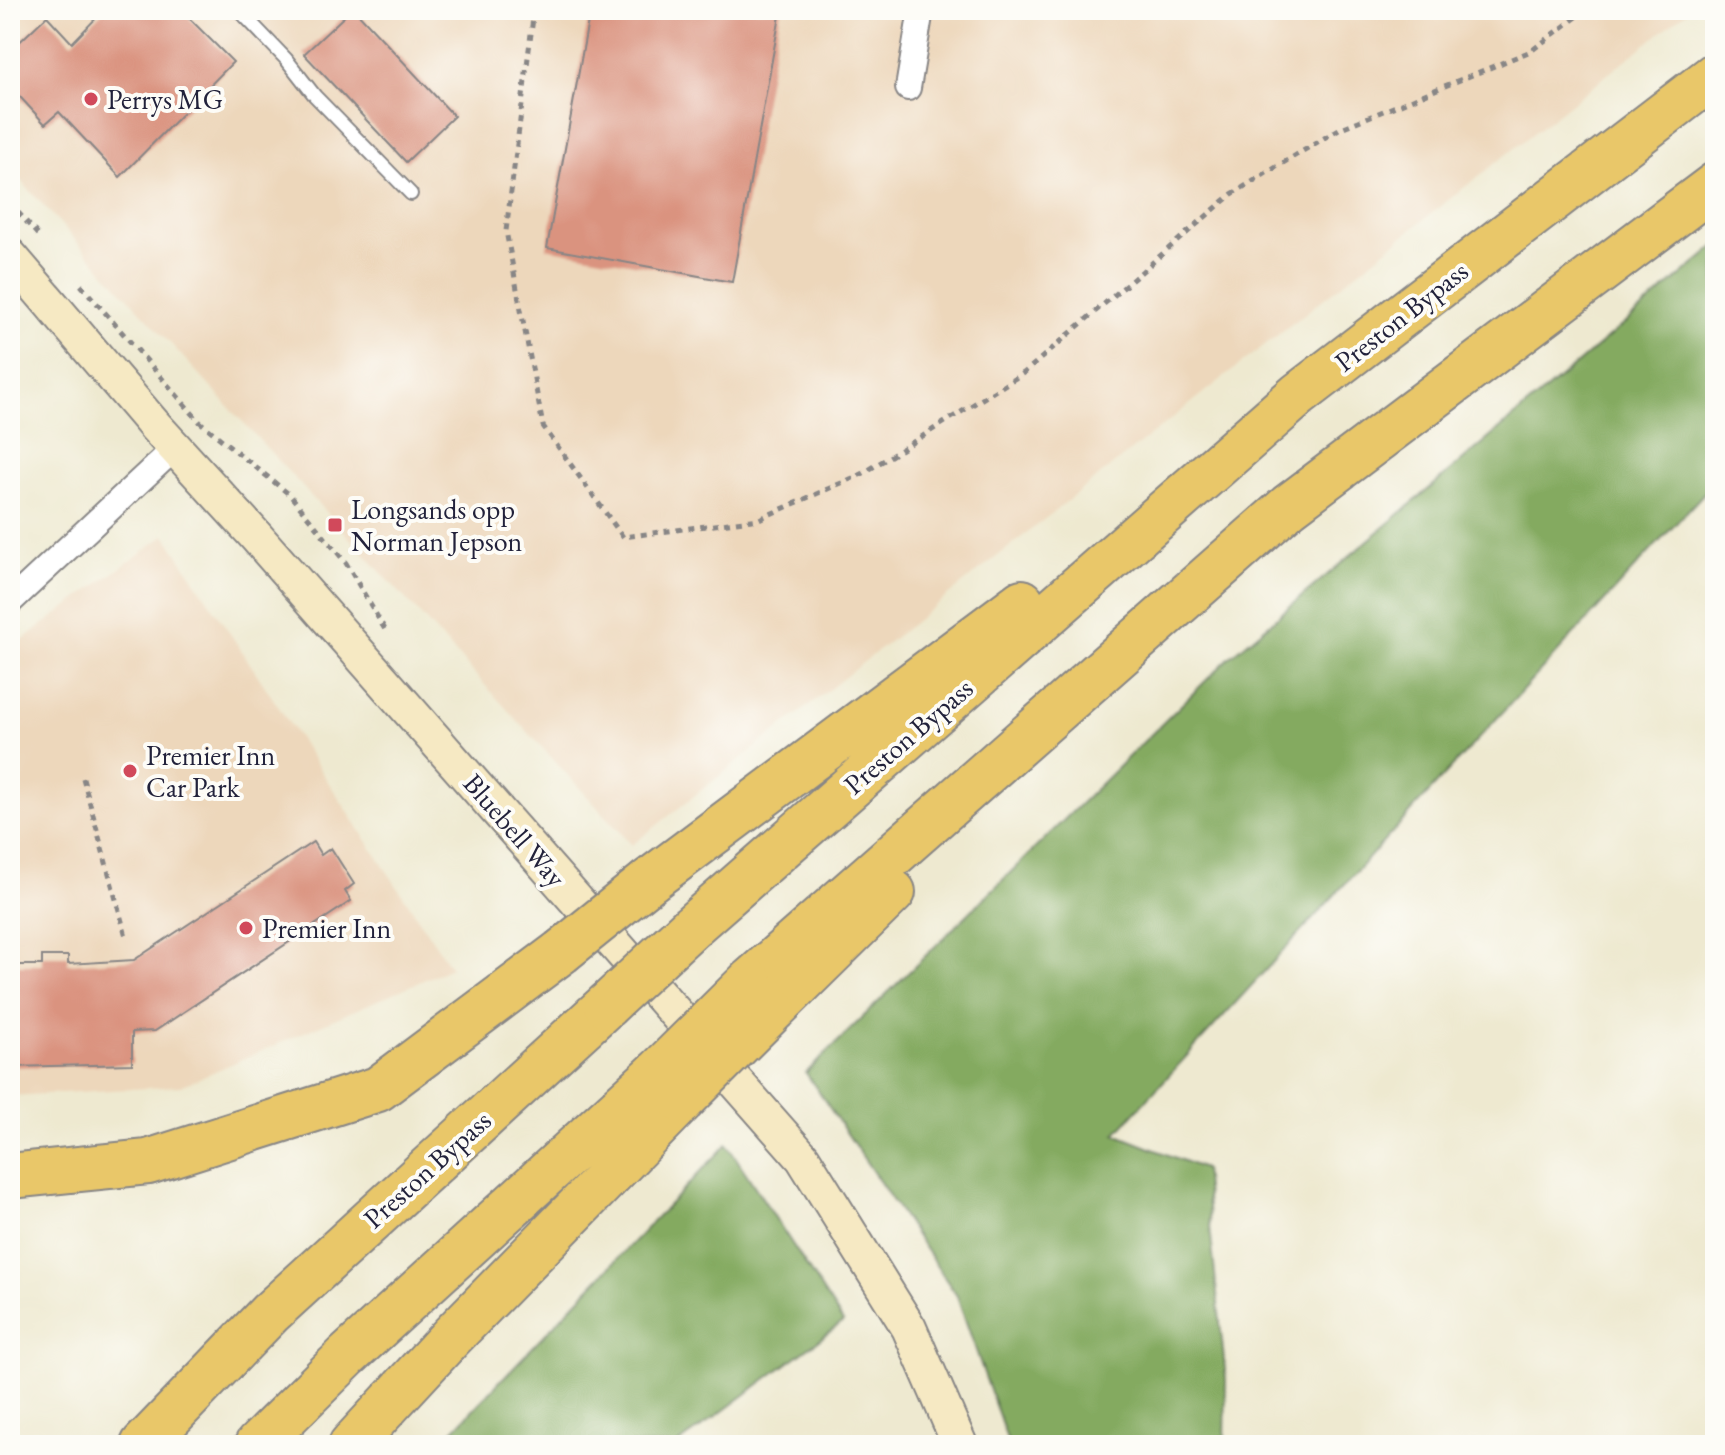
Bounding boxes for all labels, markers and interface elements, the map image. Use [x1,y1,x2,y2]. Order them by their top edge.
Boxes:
place label: Perrys MG [107,81,223,117]
marker: Perrys MG [82,90,100,108]
street label: Preston Bypass [1327,253,1475,379]
place label: Longsands opp Norman Jepson [351,491,523,559]
marker: Longsands opp Norman Jepson [326,516,344,534]
street label: Preston Bypass [836,670,980,802]
place label: Premier Inn Car Park [146,737,276,805]
marker: Premier Inn Car Park [121,762,139,780]
street label: Bluebell Way [456,766,575,895]
place label: Premier Inn [262,910,392,946]
marker: Premier Inn [237,919,255,937]
street label: Preston Bypass [356,1102,498,1236]

